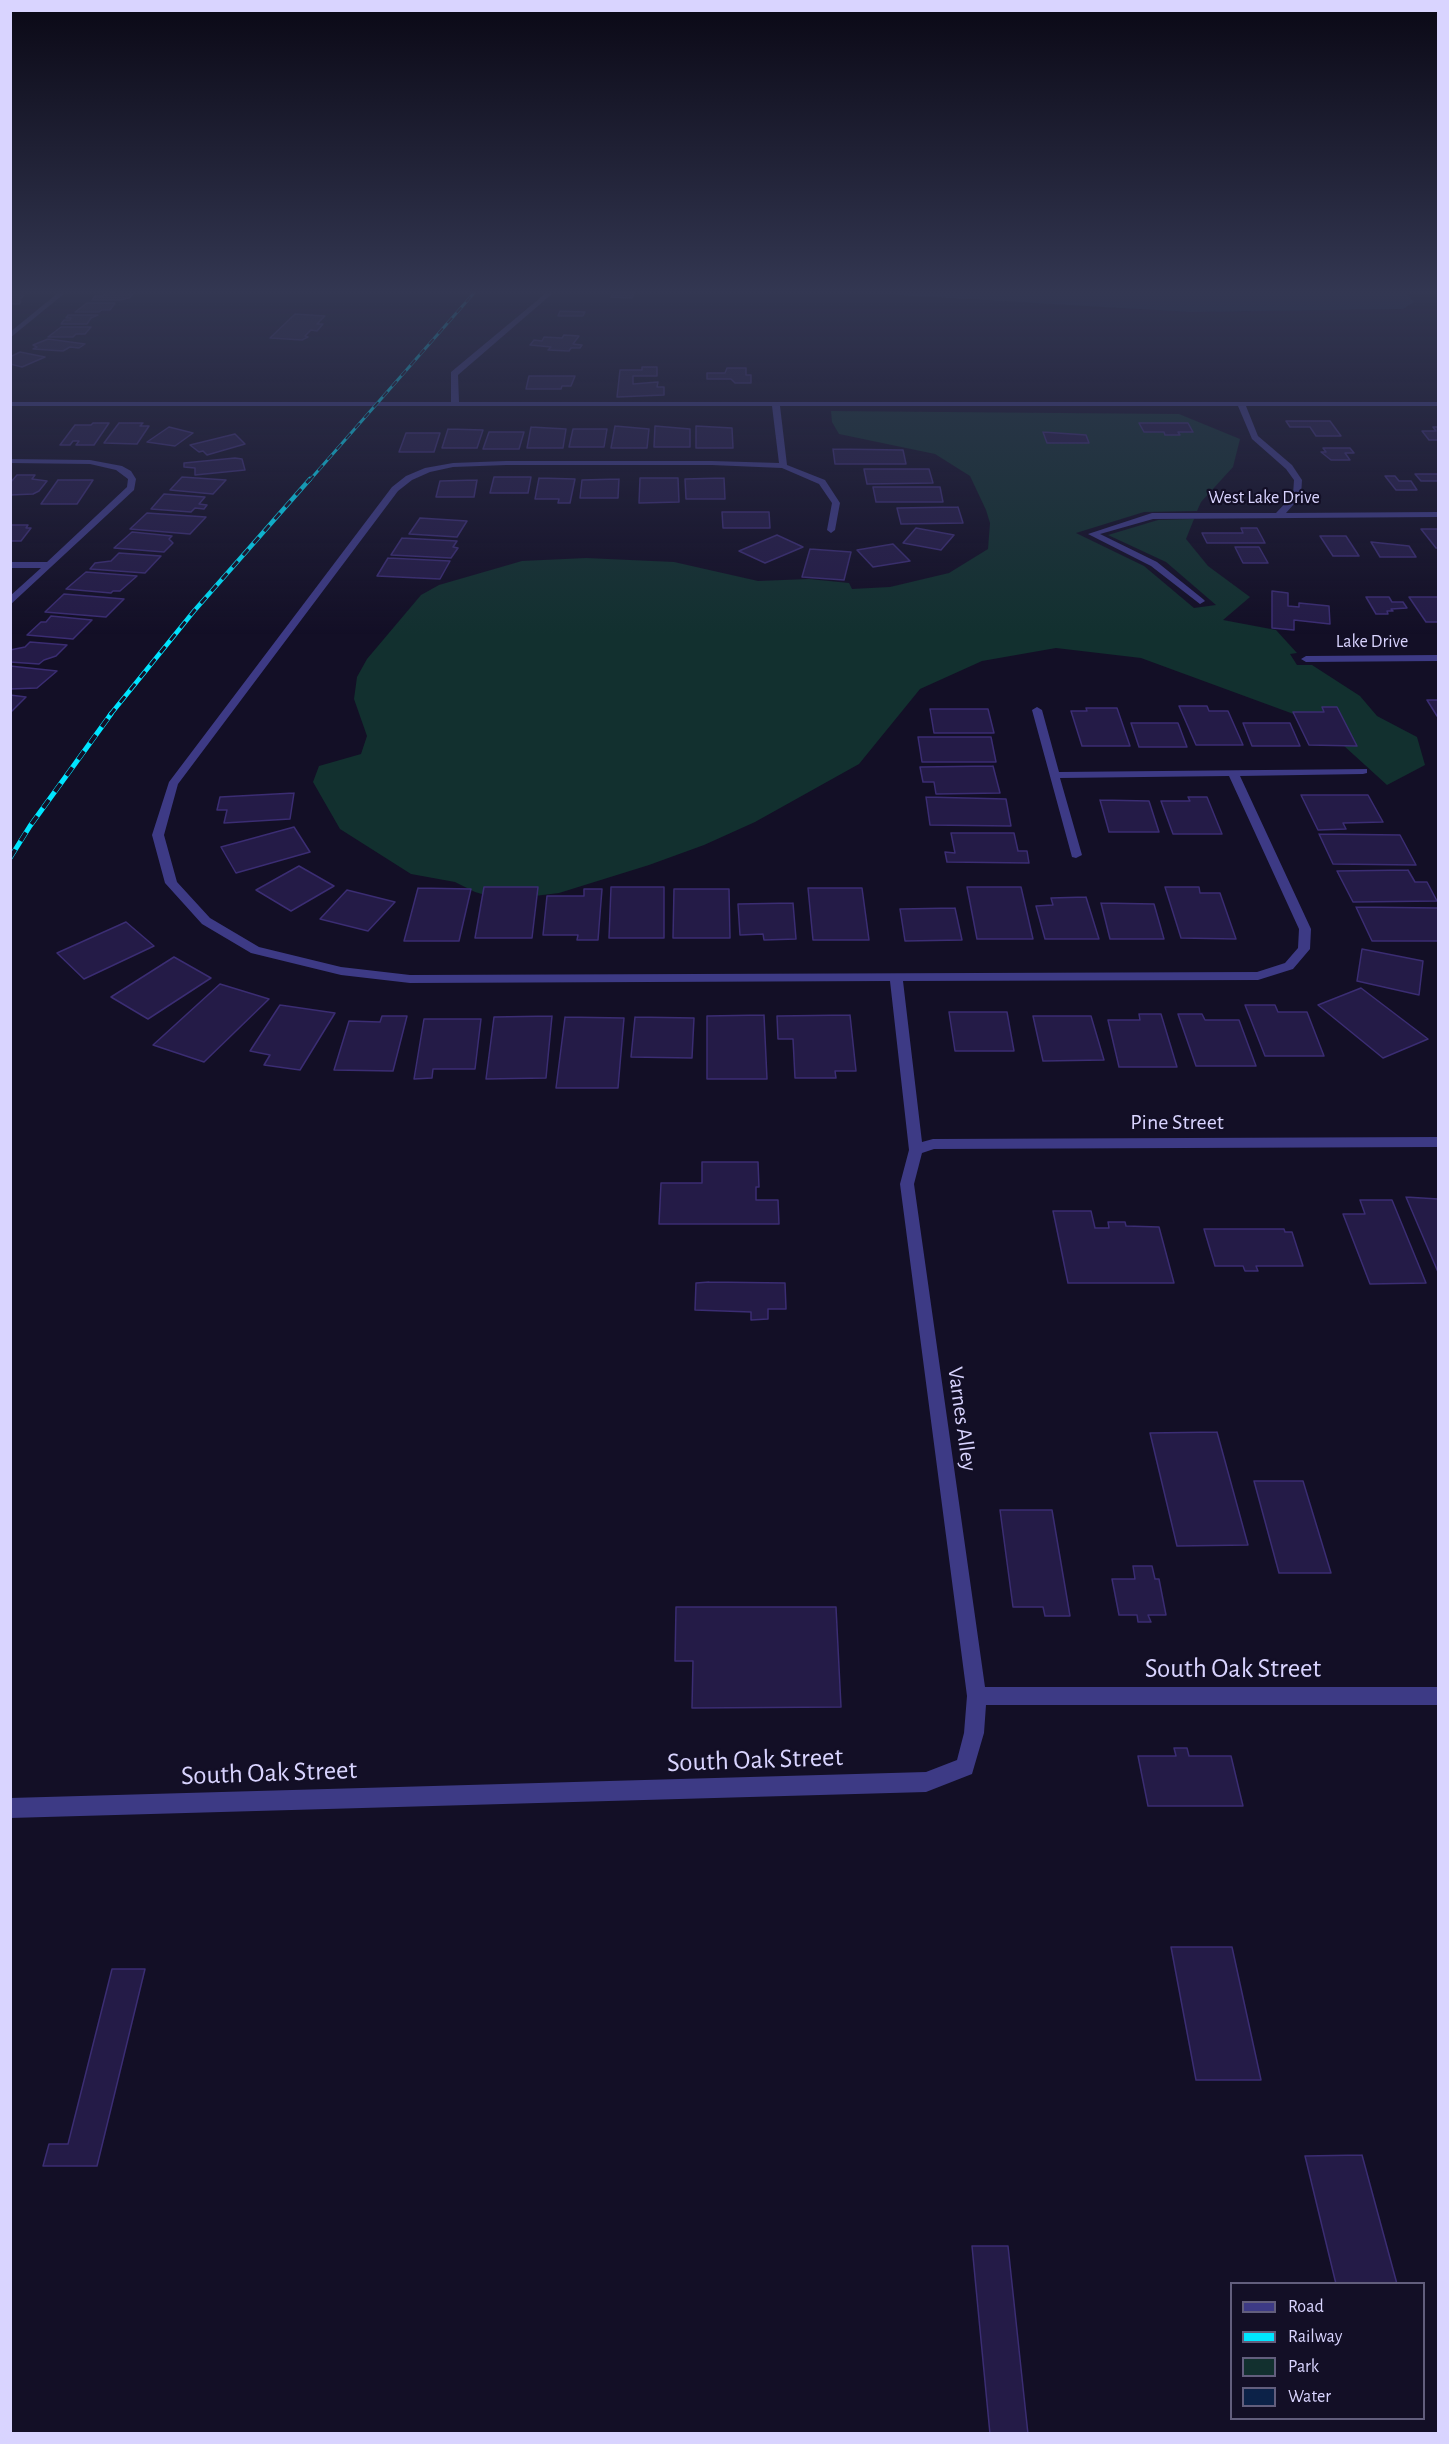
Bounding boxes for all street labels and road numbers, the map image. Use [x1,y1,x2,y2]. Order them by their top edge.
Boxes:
street label: West Lake Drive [1208,487,1320,509]
street label: Lake Drive [1336,631,1408,653]
street label: Pine Street [1130,1109,1224,1135]
street label: Varnes Alley [942,1365,982,1473]
street label: South Oak Street [1145,1653,1321,1685]
street label: South Oak Street [666,1741,844,1779]
street label: South Oak Street [180,1754,358,1792]

